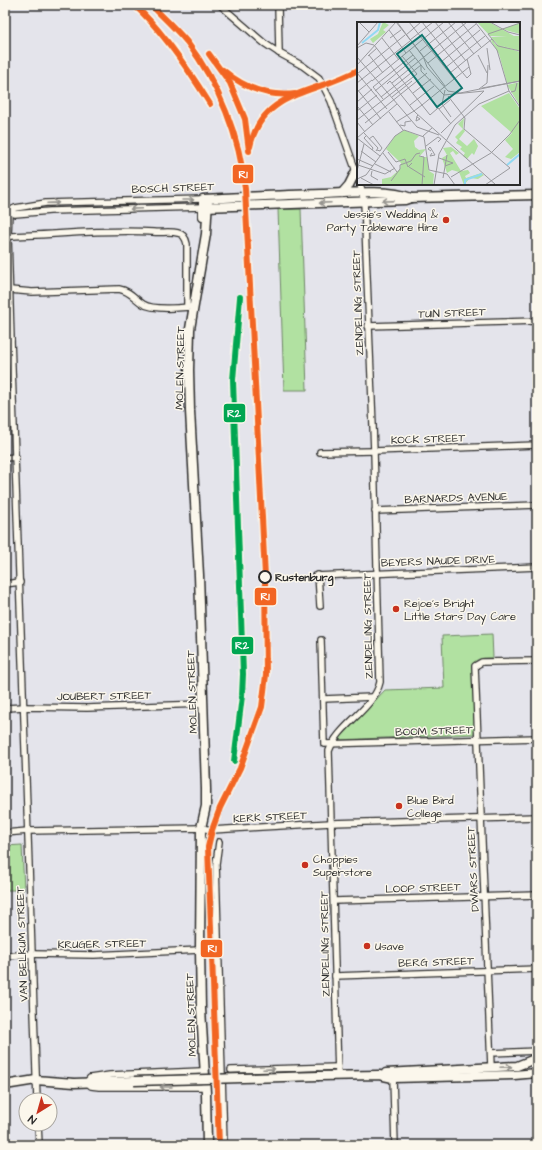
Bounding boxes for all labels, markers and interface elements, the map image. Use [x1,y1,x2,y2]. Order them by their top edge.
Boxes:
inset map [357,22,520,185]
line badge: R1 [232,164,254,184]
text: R1 [238,167,248,182]
street label: BOSCH STREET [131,179,215,197]
one-way arrow [181,196,194,204]
one-way arrow [382,197,395,205]
one-way arrow [46,199,59,207]
one-way arrow [319,199,332,206]
one-way arrow [130,205,143,212]
place label: Jessie's Wedding & Party Tableware Hire [327,207,439,236]
marker: Jessie's Wedding & Party Tableware Hire [441,215,451,225]
street label: ZENDELING STREET [349,250,367,356]
street label: TUIN STREET [418,304,486,322]
street label: MOLEN STREET [172,326,188,410]
line badge: R2 [223,403,246,423]
text: R2 [227,406,242,421]
street label: KOCK STREET [390,430,466,448]
street label: BARNARDS AVENUE [404,489,508,507]
street label: BEYERS NAUDE DRIVE [381,551,496,570]
marker: Rustenburg [258,570,272,584]
place label: Rustenburg [275,570,334,587]
street label: ZENDELING STREET [360,573,376,679]
line badge: R1 [254,587,277,606]
text: R1 [260,589,270,604]
place label: Rejoe's Bright Little Stars Day Care [404,596,516,625]
marker: Rejoe's Bright Little Stars Day Care [391,604,401,614]
line badge: R2 [231,636,254,655]
text: R2 [235,638,250,653]
street label: MOLEN STREET [183,650,201,734]
street label: JOUBERT STREET [57,688,151,704]
street label: BOOM STREET [395,722,473,740]
place label: Blue Bird College [407,793,454,822]
marker: Blue Bird College [394,801,404,811]
street label: KERK STREET [233,808,307,826]
street label: DWARS STREET [463,826,483,912]
place label: Choppies Superstore [313,852,372,880]
marker: Choppies Superstore [300,860,310,870]
street label: LOOP STREET [385,879,461,897]
street label: VAN BELKUM STREET [12,886,32,1002]
street label: ZENDELING STREET [317,891,333,997]
street label: KRUGER STREET [58,936,147,952]
line badge: R1 [200,939,223,958]
place label: Usave [375,939,404,954]
text: R1 [207,941,217,956]
marker: Usave [362,941,372,951]
street label: BERG STREET [398,953,474,971]
street label: MOLEN STREET [182,973,200,1057]
one-way arrow [499,1063,512,1070]
one-way arrow [263,1065,276,1073]
one-way arrow [160,1083,173,1091]
north arrow [18,1092,58,1132]
text: N [25,1111,40,1128]

